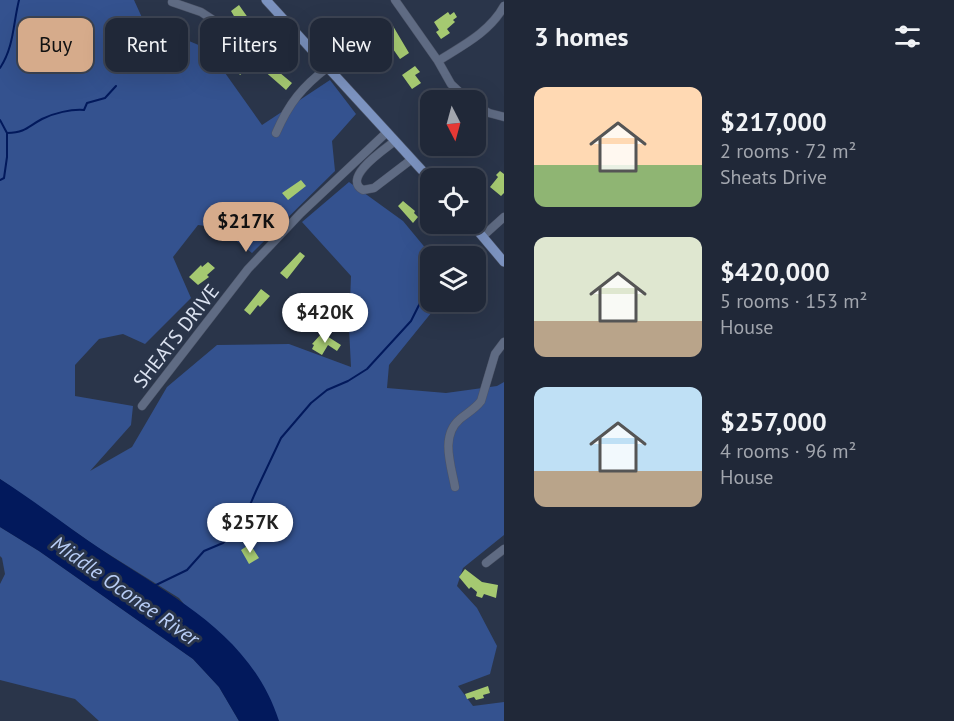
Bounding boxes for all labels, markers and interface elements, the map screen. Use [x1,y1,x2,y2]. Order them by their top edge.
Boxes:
chip: Buy [18,18,93,72]
chip: Rent [105,18,188,72]
chip: Filters [200,18,298,72]
chip: New [310,18,392,72]
text: 3 homes [534,20,629,53]
icon: filters [891,20,924,53]
north arrow [420,90,486,156]
map controls [420,90,486,312]
text: $217,000 [720,105,827,138]
icon: home [582,111,654,183]
text: 2 rooms · 72 m² [720,138,856,164]
text: Sheats Drive [720,164,827,190]
button: locate [420,168,486,234]
pin: $217K [204,202,288,253]
text: $217K [217,208,275,234]
button: layers [420,246,486,312]
text: $420,000 [720,255,830,288]
icon: home [582,261,654,333]
street label: SHEATS DRIVE [127,279,225,393]
text: 5 rooms · 153 m² [720,288,867,314]
pin: $420K [283,293,367,344]
text: $420K [296,299,354,325]
text: House [720,314,774,340]
text: $257,000 [720,405,827,438]
icon: home [582,411,654,483]
text: 4 rooms · 96 m² [720,438,856,464]
text: House [720,464,774,490]
pin: $257K [208,503,292,554]
text: $257K [221,509,279,535]
water label: Middle Oconee River [46,529,206,653]

